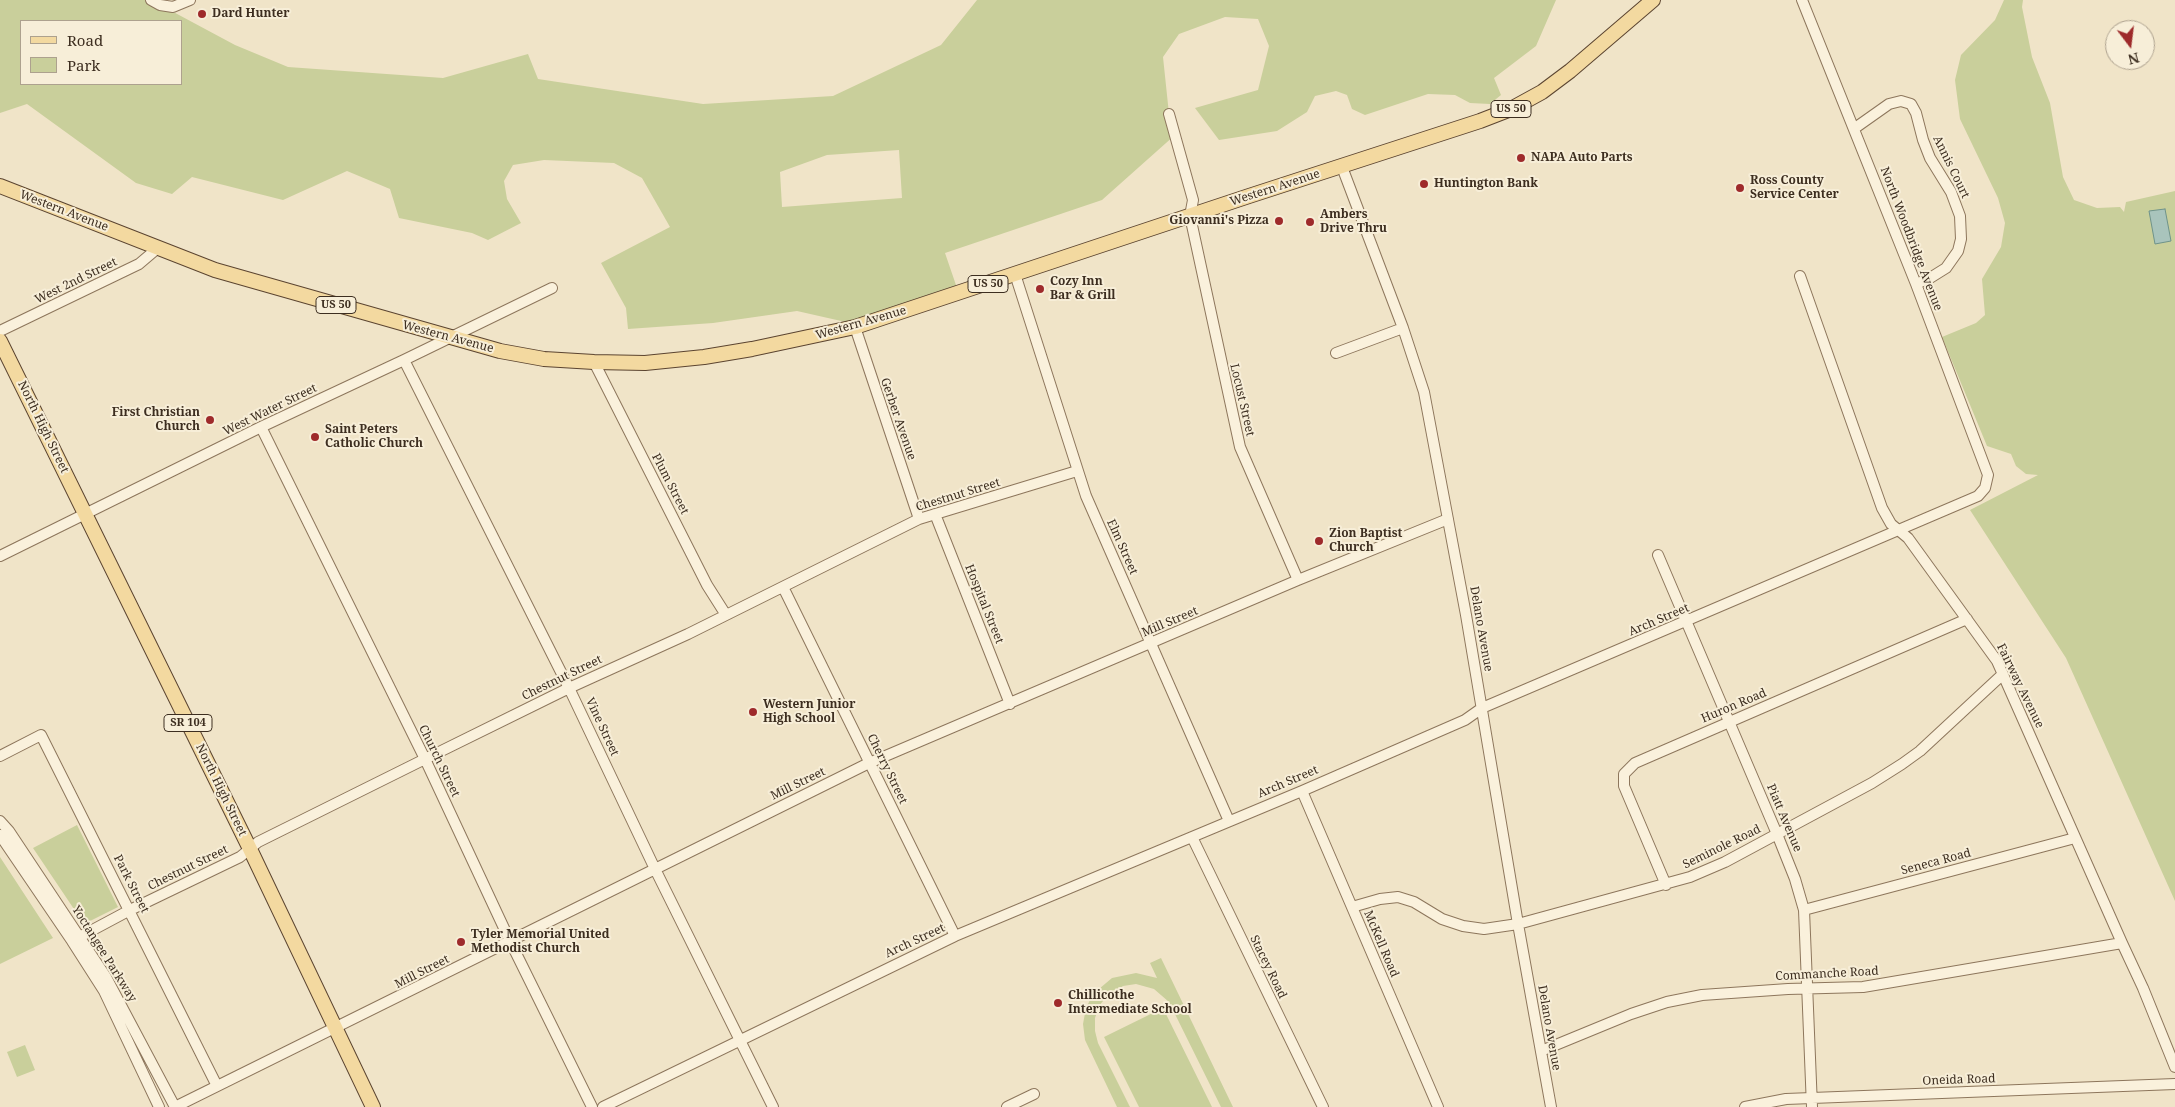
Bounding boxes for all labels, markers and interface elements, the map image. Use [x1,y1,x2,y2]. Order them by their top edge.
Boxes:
place label: Dard Hunter [212,7,289,21]
marker: Dard Hunter [196,8,208,20]
legend [20,20,182,85]
north arrow [2105,20,2155,70]
text: Road [67,30,103,50]
text: N [2126,48,2142,70]
text: Park [67,55,100,75]
road number: US 50 [1491,100,1531,118]
street label: Annis Court [1930,133,1972,201]
place label: NAPA Auto Parts [1531,151,1633,165]
marker: NAPA Auto Parts [1515,152,1527,164]
street label: North Woodbridge Avenue [1877,165,1945,313]
street label: Western Avenue [1228,167,1322,209]
place label: Ross County Service Center [1750,174,1839,202]
place label: Huntington Bank [1434,177,1538,191]
marker: Huntington Bank [1418,178,1430,190]
marker: Ross County Service Center [1734,182,1746,194]
street label: Western Avenue [18,187,110,235]
place label: Ambers Drive Thru [1320,208,1387,236]
place label: Giovanni's Pizza [1169,214,1269,228]
marker: Giovanni's Pizza [1273,215,1285,227]
marker: Ambers Drive Thru [1304,216,1316,228]
street label: West 2nd Street [33,255,119,307]
place label: Cozy Inn Bar & Grill [1050,275,1116,303]
road number: US 50 [968,276,1008,292]
marker: Cozy Inn Bar & Grill [1034,283,1046,295]
road number: US 50 [316,296,356,314]
street label: Western Avenue [814,303,908,343]
street label: Western Avenue [401,318,495,356]
street label: Locust Street [1227,362,1257,438]
street label: Gerber Avenue [877,376,919,462]
street label: North High Street [14,379,72,475]
street label: West Water Street [221,381,319,439]
place label: First Christian Church [112,406,200,434]
marker: First Christian Church [204,414,216,426]
place label: Saint Peters Catholic Church [325,423,423,451]
marker: Saint Peters Catholic Church [309,431,321,443]
street label: Plum Street [648,451,692,517]
street label: Chestnut Street [914,475,1002,515]
street label: Elm Street [1103,517,1141,577]
place label: Zion Baptist Church [1329,527,1402,555]
marker: Zion Baptist Church [1313,535,1325,547]
street label: Hospital Street [962,562,1006,646]
street label: Delano Avenue [1466,585,1496,673]
street label: Arch Street [1627,601,1691,639]
street label: Mill Street [1140,604,1200,640]
street label: Fairway Avenue [1993,641,2047,731]
street label: Chestnut Street [520,652,604,704]
street label: Huron Road [1699,686,1769,726]
street label: Vine Street [582,696,622,758]
place label: Western Junior High School [763,698,855,726]
marker: Western Junior High School [747,706,759,718]
road number: SR 104 [164,714,212,731]
street label: Church Street [415,723,463,799]
street label: Cherry Street [864,732,910,806]
street label: North High Street [192,742,250,838]
street label: Arch Street [1256,763,1320,801]
street label: Mill Street [768,765,828,803]
street label: Piatt Avenue [1763,782,1805,854]
street label: Seminole Road [1681,822,1763,872]
street label: Chestnut Street [146,842,230,894]
street label: Seneca Road [1899,846,1973,878]
street label: Park Street [110,853,152,915]
street label: Yoctangee Parkway [68,903,140,1005]
street label: McKell Road [1360,908,1402,980]
street label: Arch Street [883,921,947,961]
place label: Tyler Memorial United Methodist Church [471,928,610,956]
street label: Stacey Road [1246,933,1290,1001]
marker: Tyler Memorial United Methodist Church [455,936,467,948]
street label: Mill Street [392,952,452,992]
street label: Commanche Road [1775,964,1879,984]
street label: Delano Avenue [1534,984,1564,1072]
place label: Chillicothe Intermediate School [1068,989,1192,1017]
marker: Chillicothe Intermediate School [1052,997,1064,1009]
street label: Oneida Road [1922,1072,1996,1088]

